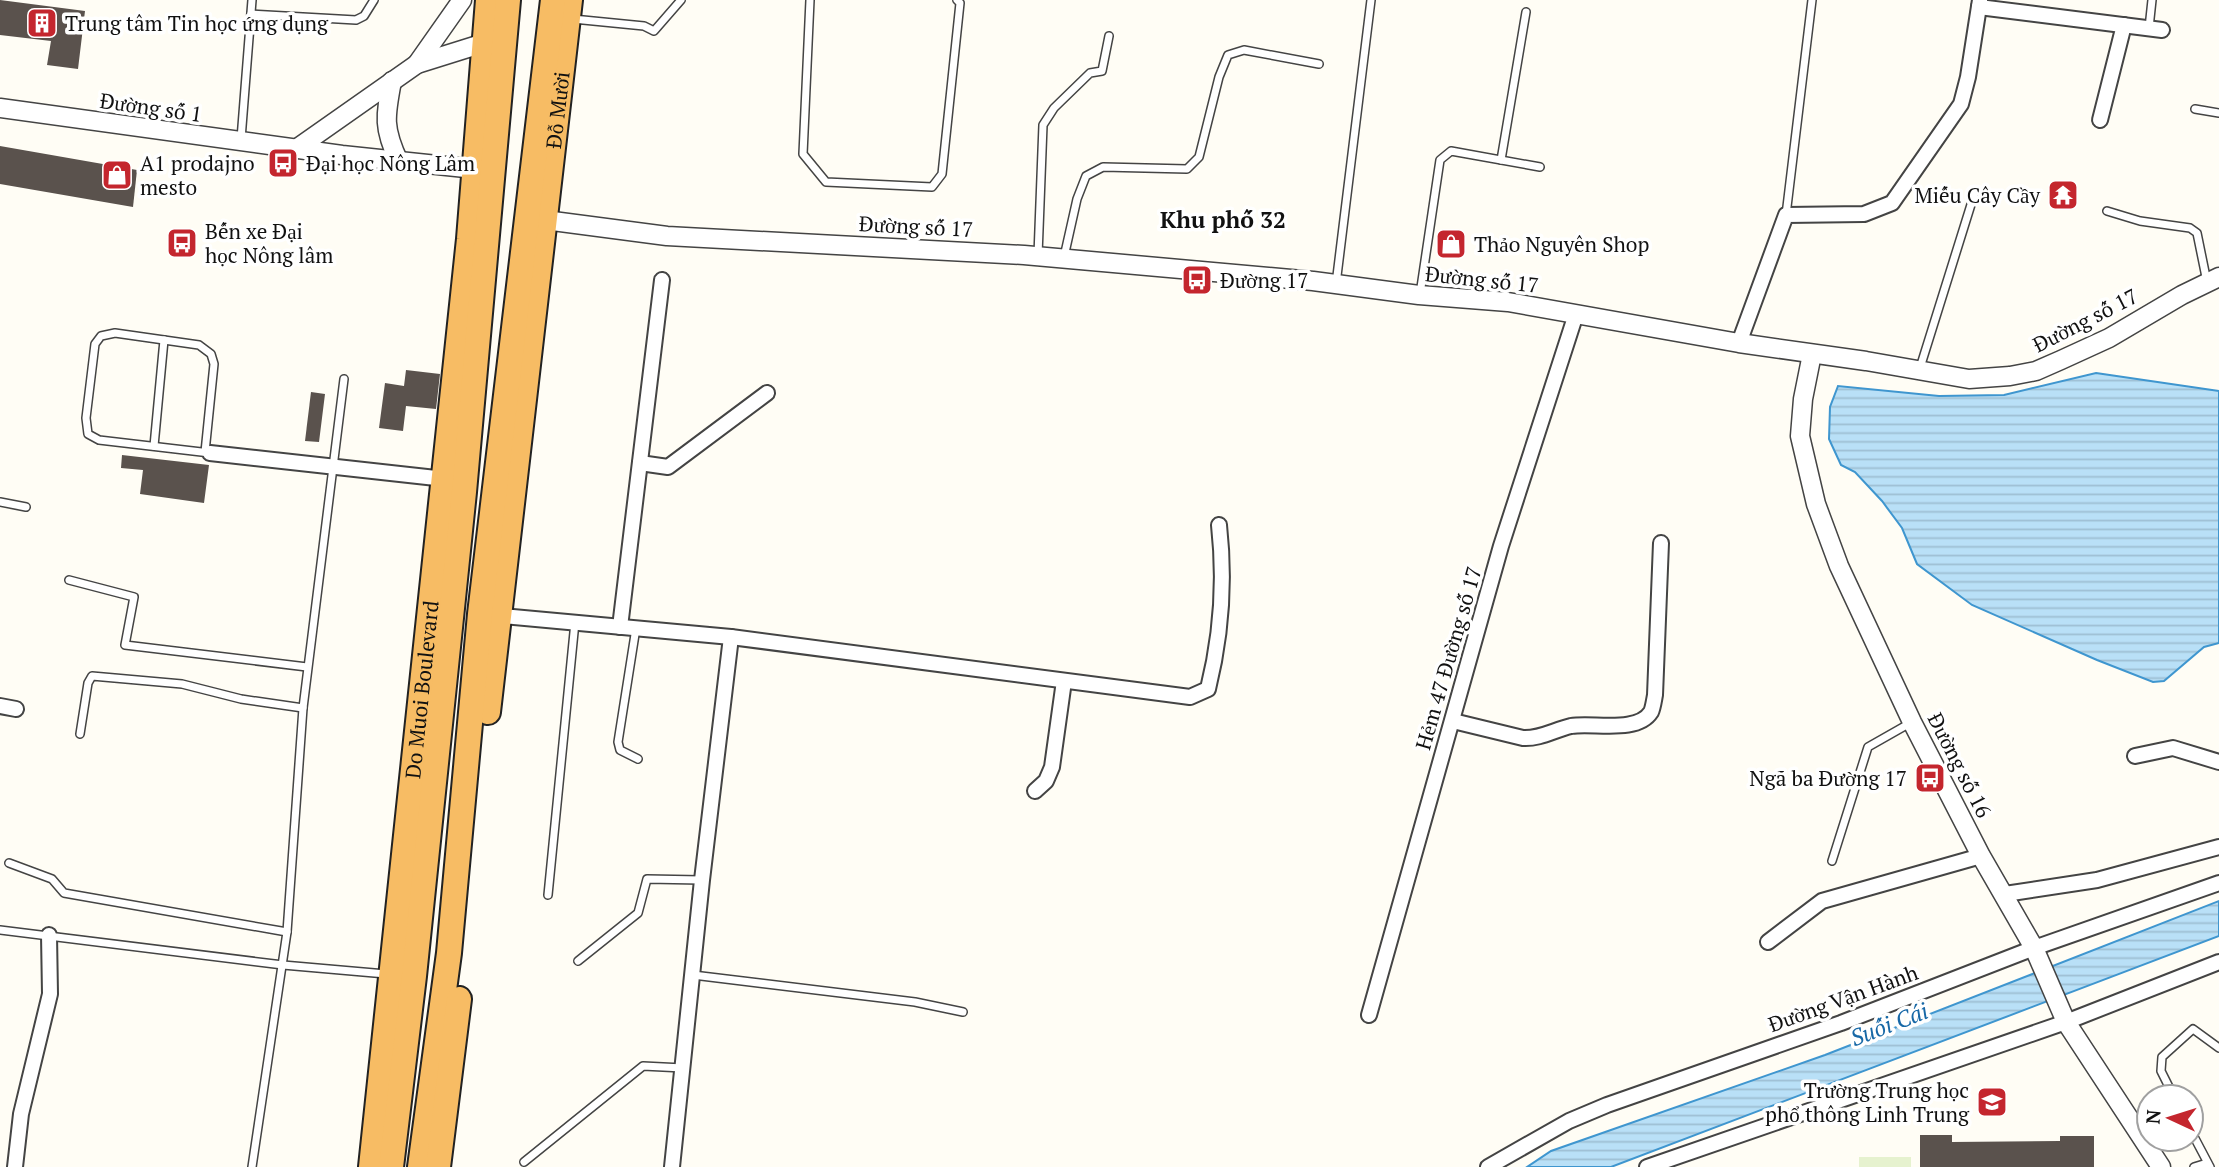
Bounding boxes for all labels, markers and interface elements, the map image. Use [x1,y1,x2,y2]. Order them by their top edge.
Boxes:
building icon: Trung tâm Tin học ứng dụng [25,6,59,40]
place label: Trung tâm Tin học ứng dụng [65,9,329,37]
street label: Đỗ Mười [539,70,576,150]
street label: Đường số 1 [98,86,204,128]
bus stop icon: Đại học Nông Lâm [266,146,300,180]
place label: A1 prodajno mesto [140,149,255,201]
place label: Đại học Nông Lâm [306,149,475,177]
shop icon: A1 prodajno mesto [100,158,134,192]
temple icon: Miếu Cây Cầy [2046,178,2080,212]
place label: Miếu Cây Cầy [1914,181,2040,209]
district label: Khu phố 32 [1160,204,1286,235]
street label: Đường số 17 [858,209,974,243]
place label: Bến xe Đại học Nông lâm [205,217,333,269]
bus stop icon: Bến xe Đại học Nông lâm [165,226,199,260]
shop icon: Thảo Nguyên Shop [1434,227,1468,261]
place label: Thảo Nguyên Shop [1474,230,1649,258]
street label: Đường số 17 [1424,259,1540,299]
bus stop icon: Đường 17 [1180,263,1214,297]
place label: Đường 17 [1220,266,1308,294]
street label: Đường số 17 [2028,282,2142,358]
street label: Hẻm 47 Đường số 17 [1408,563,1488,753]
street label: Do Muoi Boulevard [398,599,445,780]
street label: Đường số 16 [1922,708,1998,822]
bus stop icon: Ngã ba Đường 17 [1913,761,1947,795]
place label: Ngã ba Đường 17 [1749,764,1907,792]
street label: Đường Vận Hành [1764,958,1922,1038]
water label: Suối Cái [1846,995,1933,1053]
place label: Trường Trung học phổ thông Linh Trung [1765,1076,1970,1128]
north arrow [2135,1083,2205,1153]
school or university icon: Trường Trung học phổ thông Linh Trung [1975,1085,2009,1119]
text: N [2140,1108,2166,1125]

